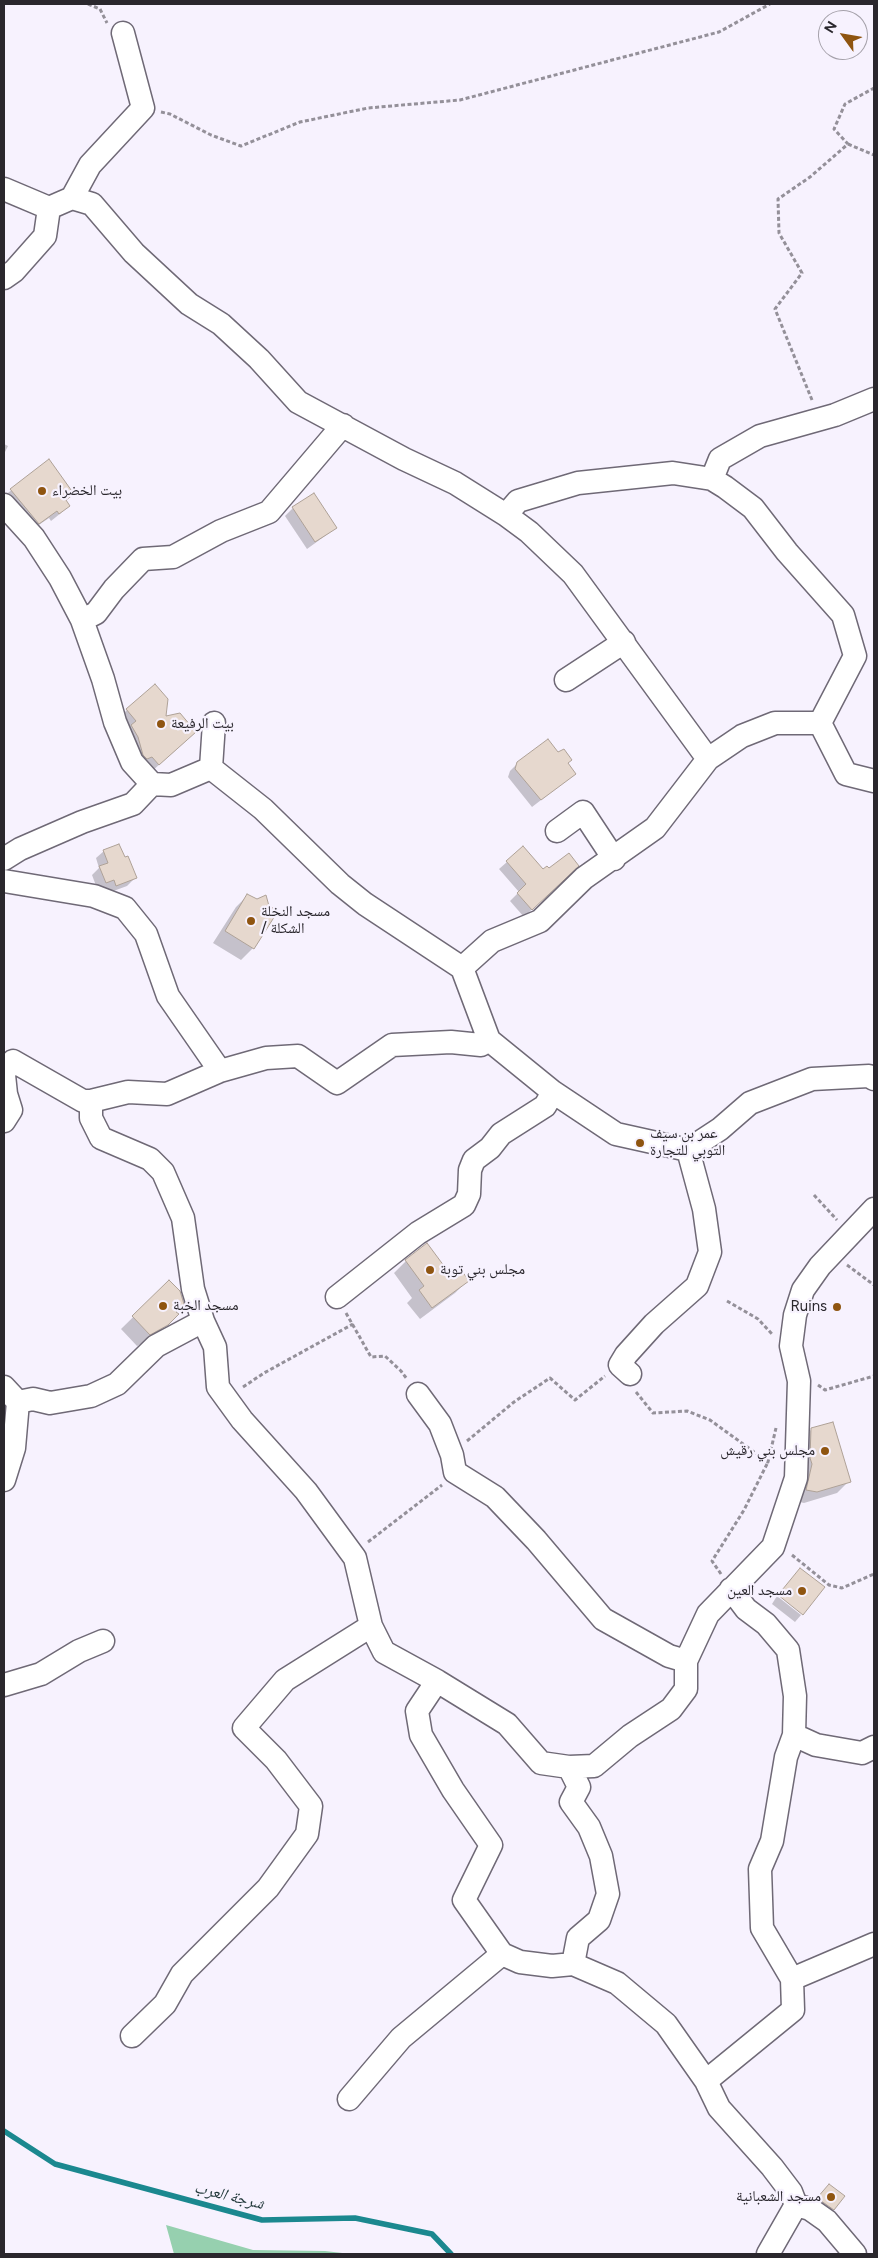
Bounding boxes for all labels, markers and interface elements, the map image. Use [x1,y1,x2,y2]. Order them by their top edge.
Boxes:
north arrow [818,10,868,60]
text: N [821,18,841,36]
place label: بيت الخضراء [52,482,122,500]
marker: بيت الخضراء [36,485,48,497]
place label: بيت الرفيعة [171,715,234,733]
marker: بيت الرفيعة [155,718,167,730]
place label: مسجد النخلة / الشكلة [261,903,330,938]
marker: مسجد النخلة / الشكلة [245,915,257,927]
place label: عمر بن سيف التوبي للتجارة [650,1125,725,1160]
marker: عمر بن سيف التوبي للتجارة [634,1137,646,1149]
place label: مجلس بني توبة [440,1261,525,1279]
marker: مجلس بني توبة [424,1264,436,1276]
place label: مسجد الخبة [173,1297,238,1315]
place label: Ruins [790,1298,827,1316]
marker: مسجد الخبة [157,1300,169,1312]
marker: Ruins [831,1301,843,1313]
place label: مجلس بني رقيش [720,1442,815,1460]
marker: مجلس بني رقيش [819,1445,831,1457]
place label: مسجد العين [727,1582,792,1600]
marker: مسجد العين [796,1585,808,1597]
water label: شرجة العرب [192,2178,266,2214]
place label: مسجد الشعبانية [736,2188,821,2206]
marker: مسجد الشعبانية [825,2191,837,2203]

